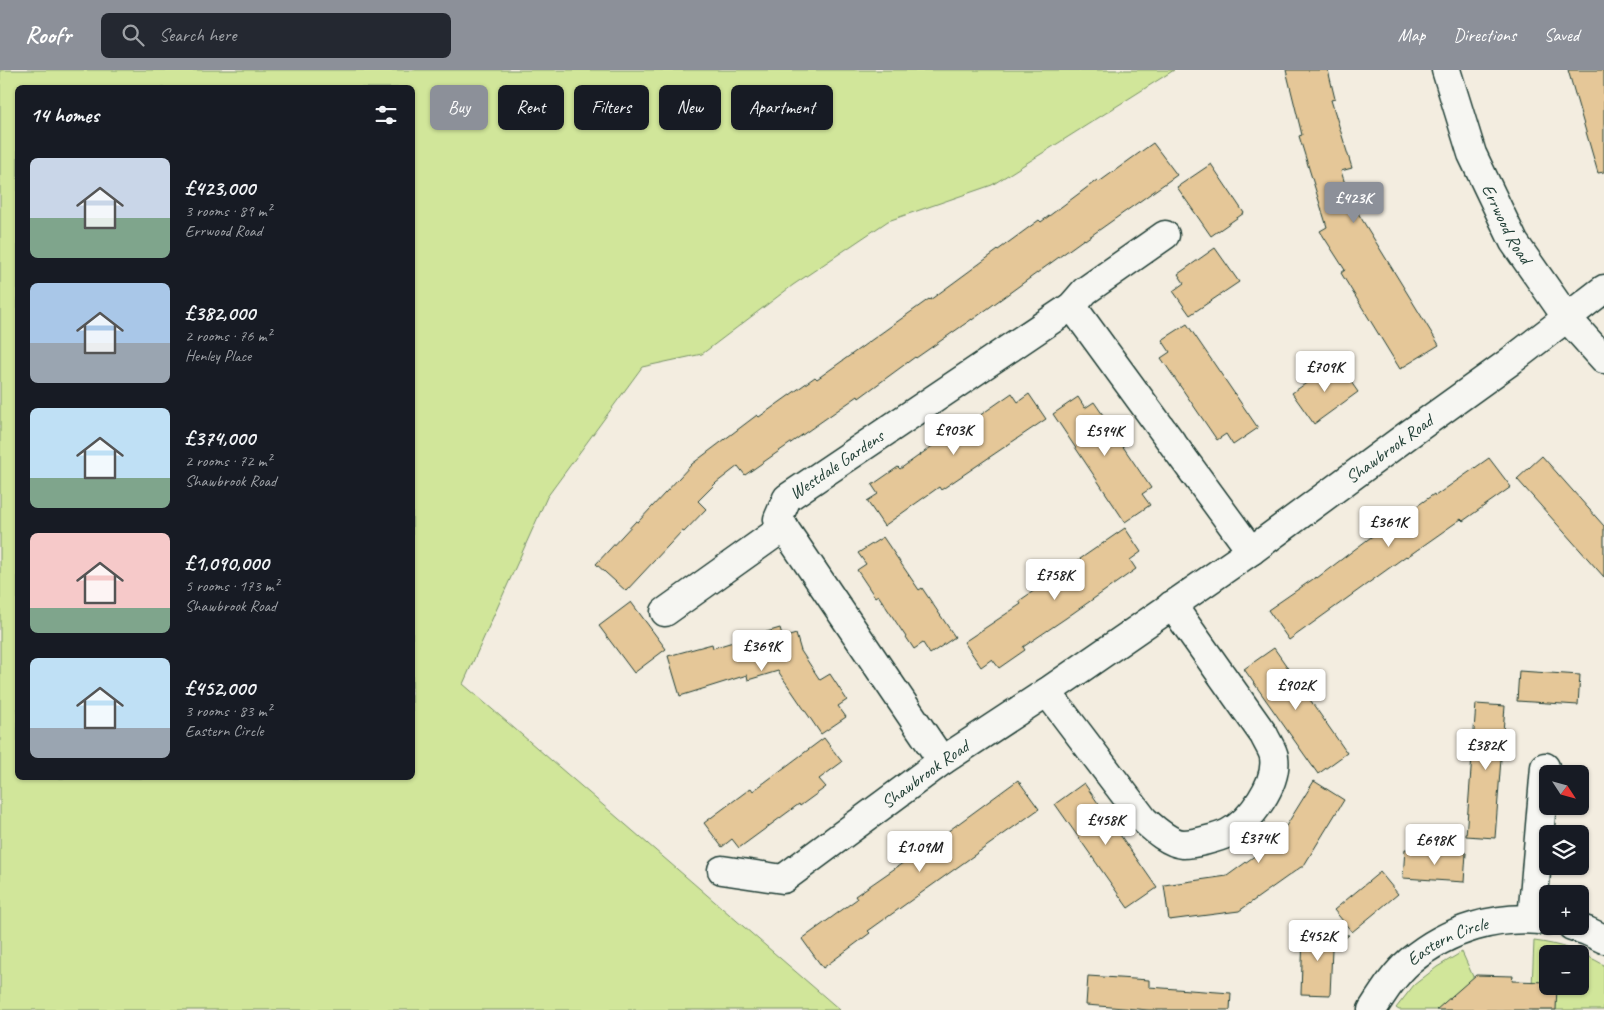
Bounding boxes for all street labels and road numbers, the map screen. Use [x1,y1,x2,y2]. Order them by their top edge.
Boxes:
street label: Errwood Road [1477,181,1538,270]
street label: Shawbrook Road [1341,408,1439,488]
street label: Westdale Gardens [785,424,889,504]
street label: Shawbrook Road [877,734,975,813]
street label: Eastern Circle [1402,912,1491,970]

